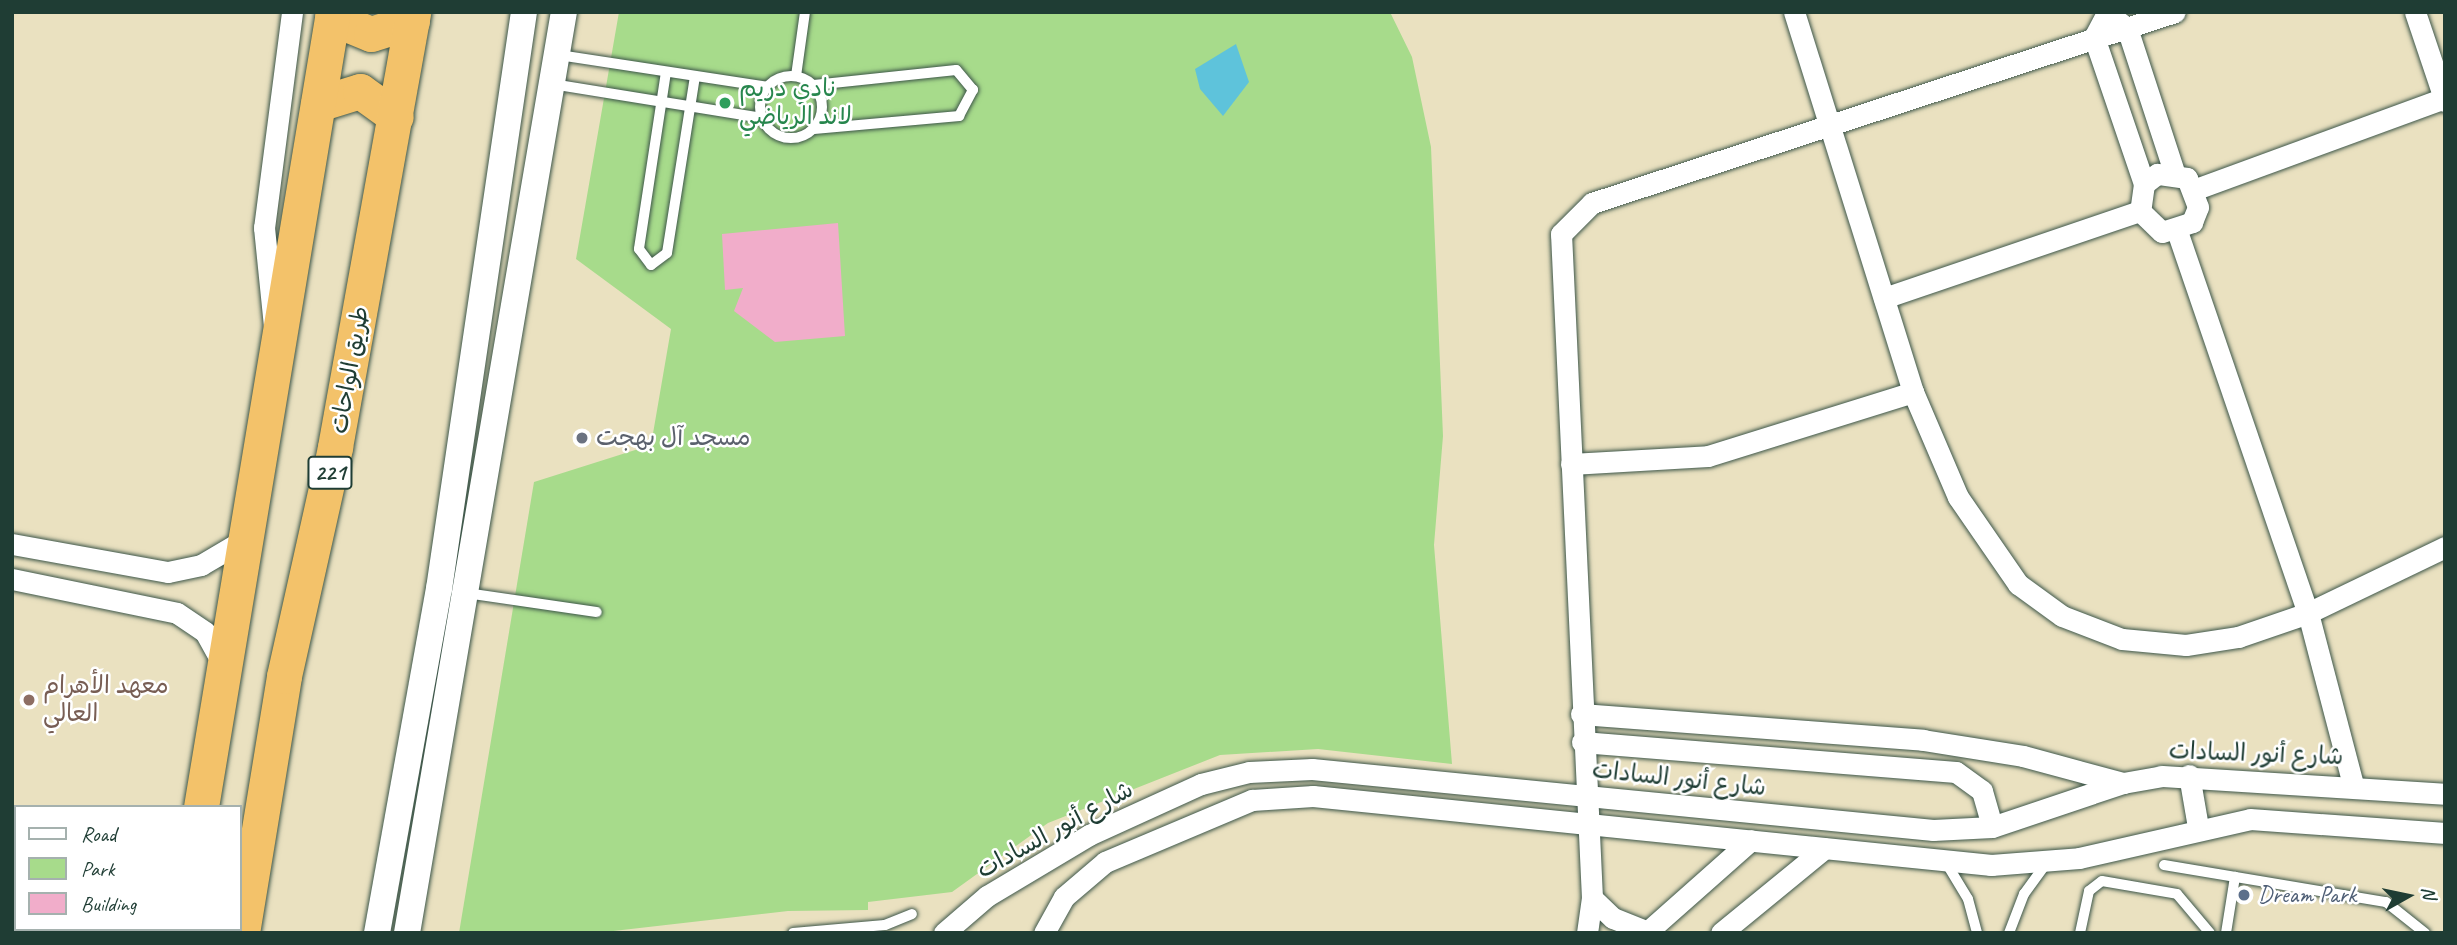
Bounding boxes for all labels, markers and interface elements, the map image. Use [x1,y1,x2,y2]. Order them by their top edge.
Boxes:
place label: نادي دريم لاند الرياضي [739,75,852,131]
marker: نادي دريم لاند الرياضي [717,95,733,111]
street label: طريق الواحات [325,304,375,436]
place label: مسجد آل بهجت [596,424,751,452]
marker: مسجد آل بهجت [574,430,590,446]
road number: 221 [307,453,353,492]
place label: معهد الأهرام العالي [43,672,169,728]
marker: معهد الأهرام العالي [21,692,37,708]
street label: شارع أنور السادات [2168,737,2344,771]
street label: شارع أنور السادات [1591,756,1767,802]
street label: شارع أنور السادات [972,775,1138,885]
legend [14,805,242,931]
text: Road [81,821,116,847]
text: Park [81,856,114,882]
north arrow [2373,861,2443,931]
place label: Dream Park [2258,881,2357,909]
text: N [2416,885,2442,900]
marker: Dream Park [2236,887,2252,903]
text: Building [81,891,136,917]

